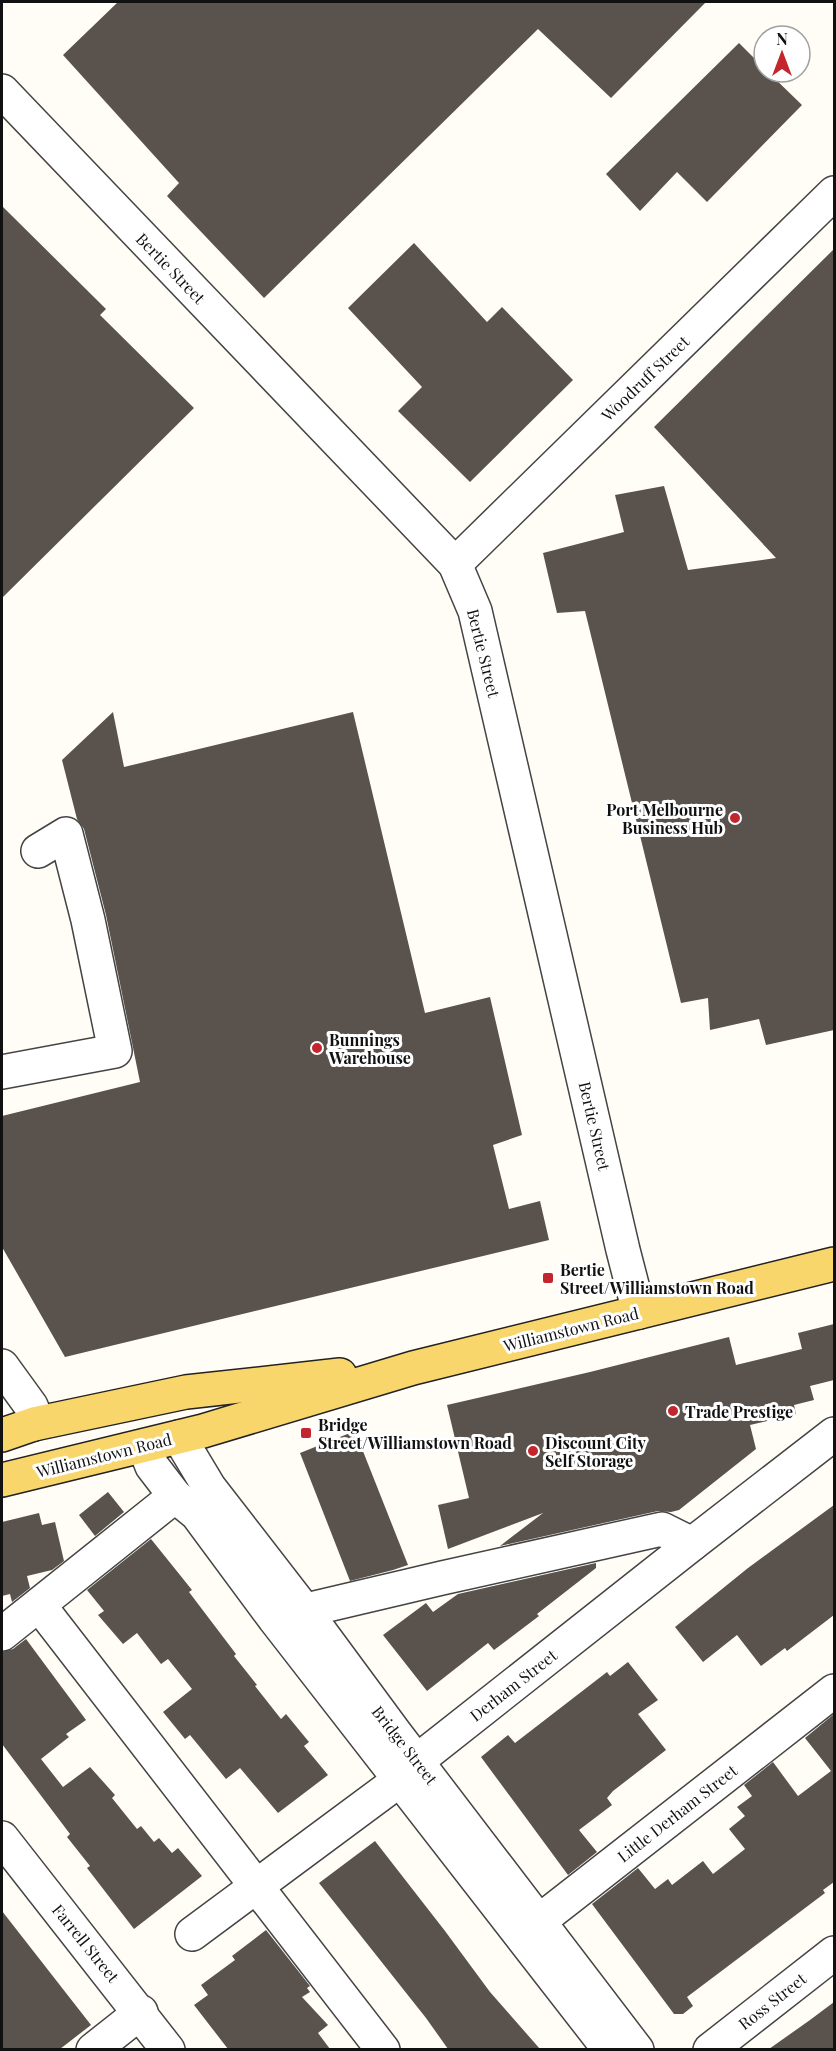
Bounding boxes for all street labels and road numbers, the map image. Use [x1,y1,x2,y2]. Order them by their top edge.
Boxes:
street label: Bertie Street [132,228,210,308]
street label: Woodruff Street [596,331,694,426]
street label: Bertie Street [463,607,505,700]
street label: Bertie Street [575,1080,615,1173]
street label: Williamstown Road [500,1302,641,1356]
street label: Williamstown Road [33,1428,174,1482]
street label: Derham Street [465,1644,561,1726]
street label: Bridge Street [368,1701,443,1789]
street label: Little Derham Street [613,1759,741,1866]
street label: Farrell Street [48,1899,124,1987]
street label: Ross Street [734,1968,810,2034]

